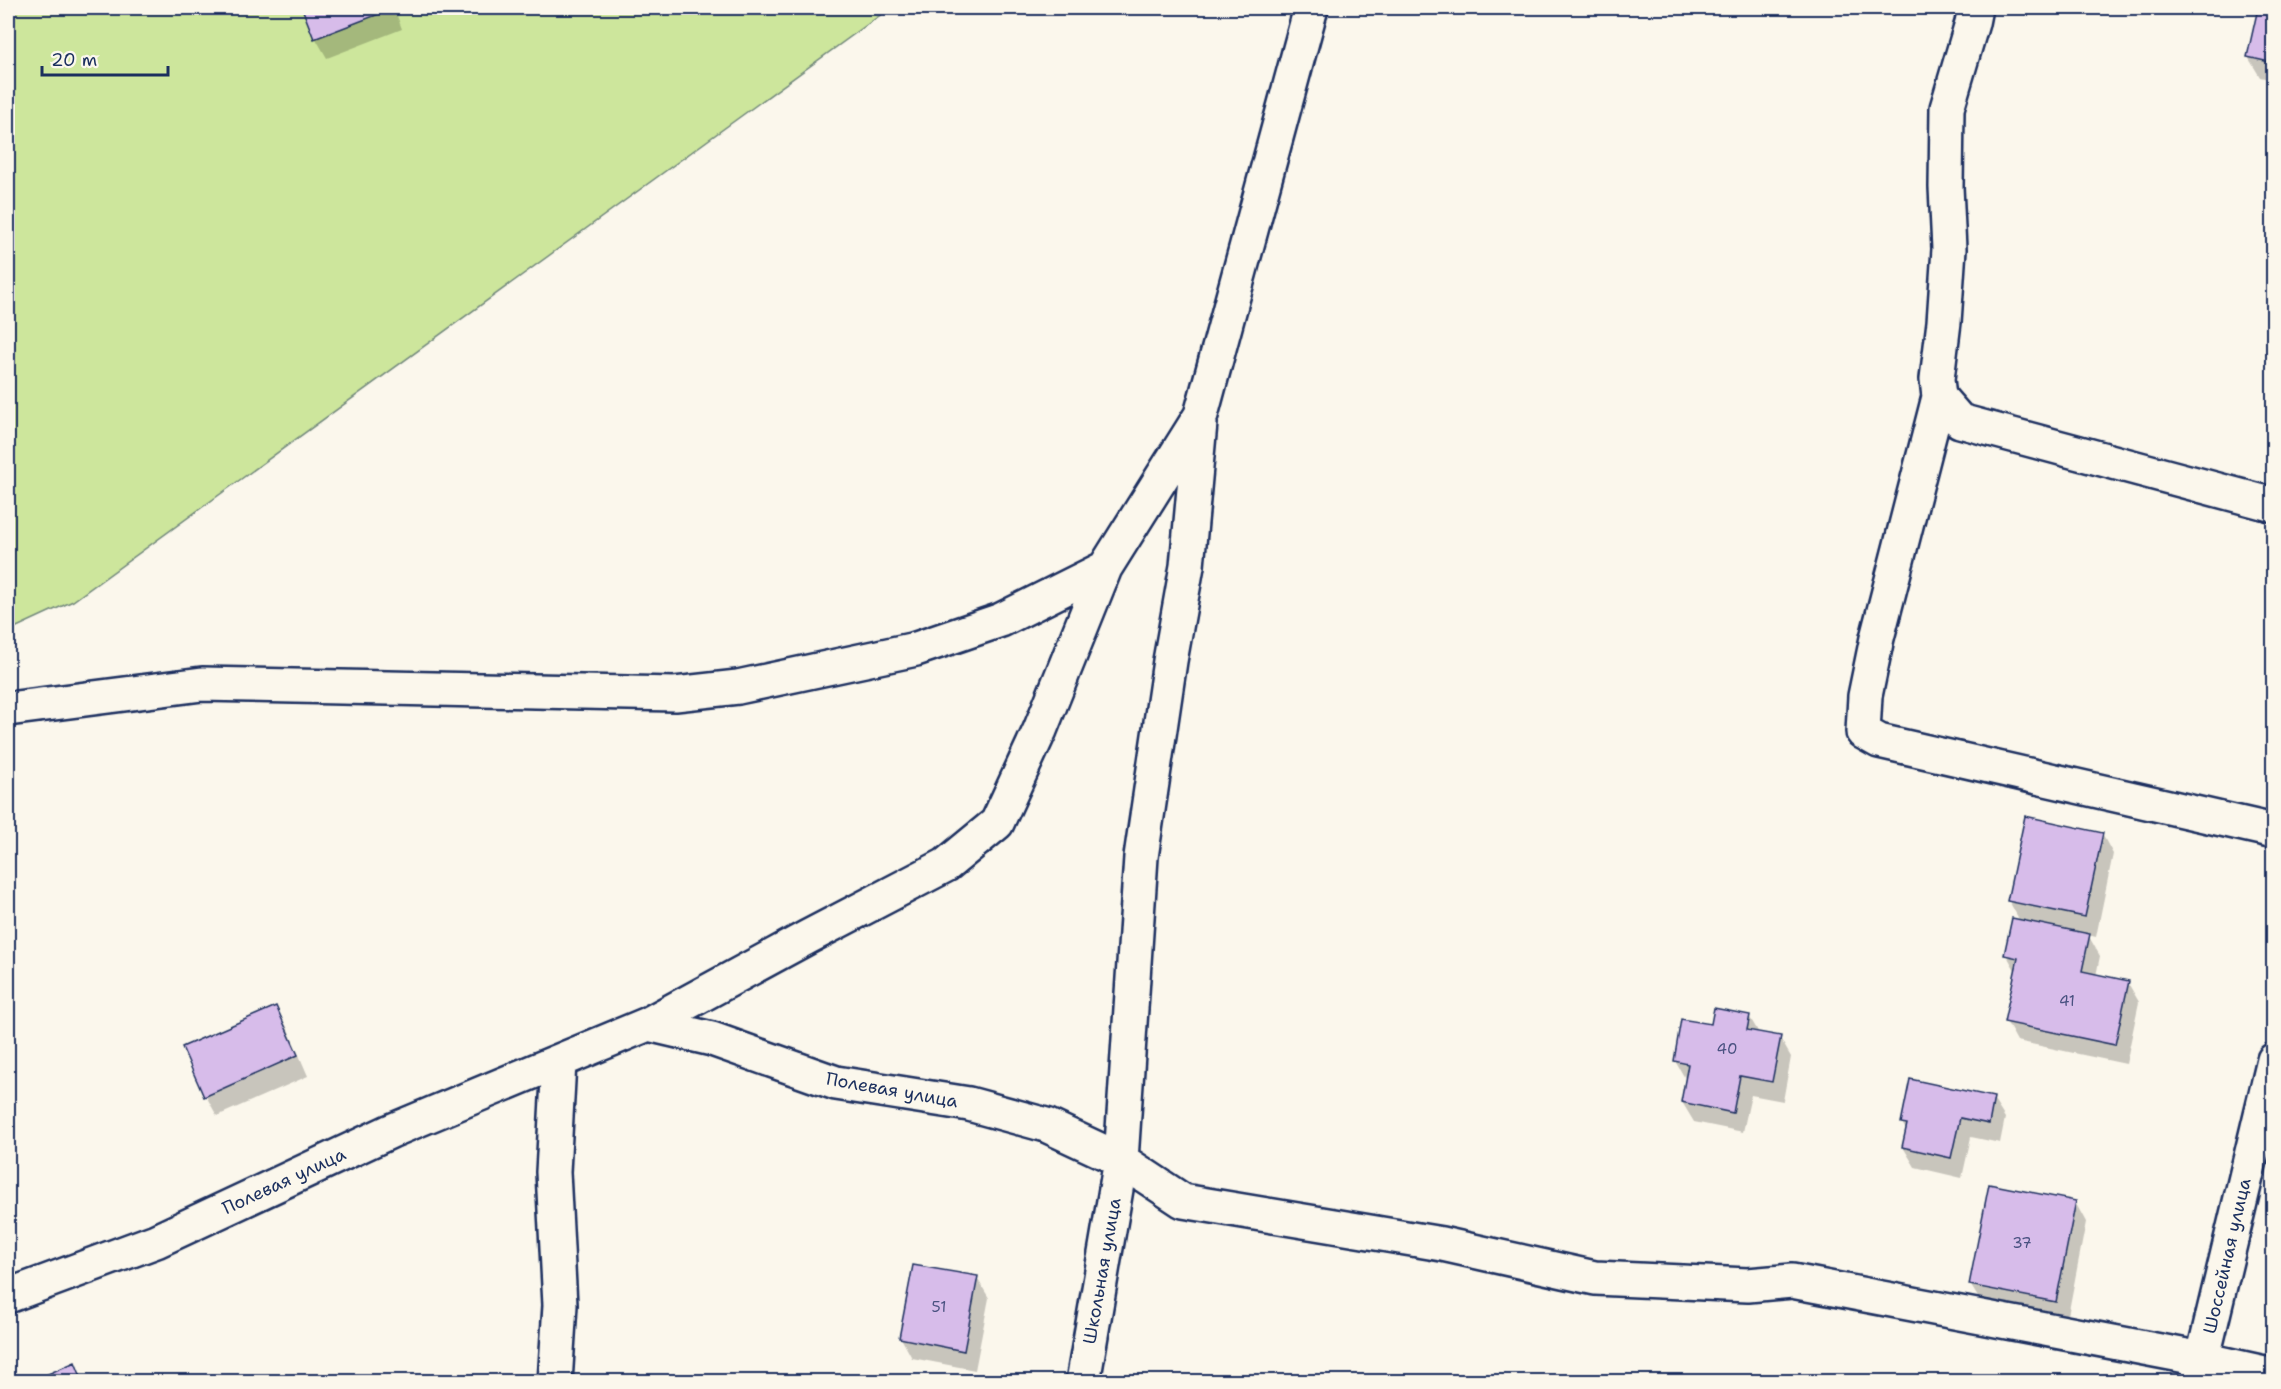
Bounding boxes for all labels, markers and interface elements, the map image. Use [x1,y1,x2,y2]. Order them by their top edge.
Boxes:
scale bar [42,39,168,77]
text: 20 m [51,48,97,72]
house number: 41 [2059,991,2075,1011]
house number: 40 [1717,1039,1737,1059]
street label: Полевая улица [824,1067,960,1113]
street label: Полевая улица [218,1142,350,1220]
street label: Шоссейная улица [2197,1176,2257,1336]
street label: Школьная улица [1077,1196,1127,1346]
house number: 37 [2012,1233,2032,1253]
house number: 51 [932,1297,946,1317]

